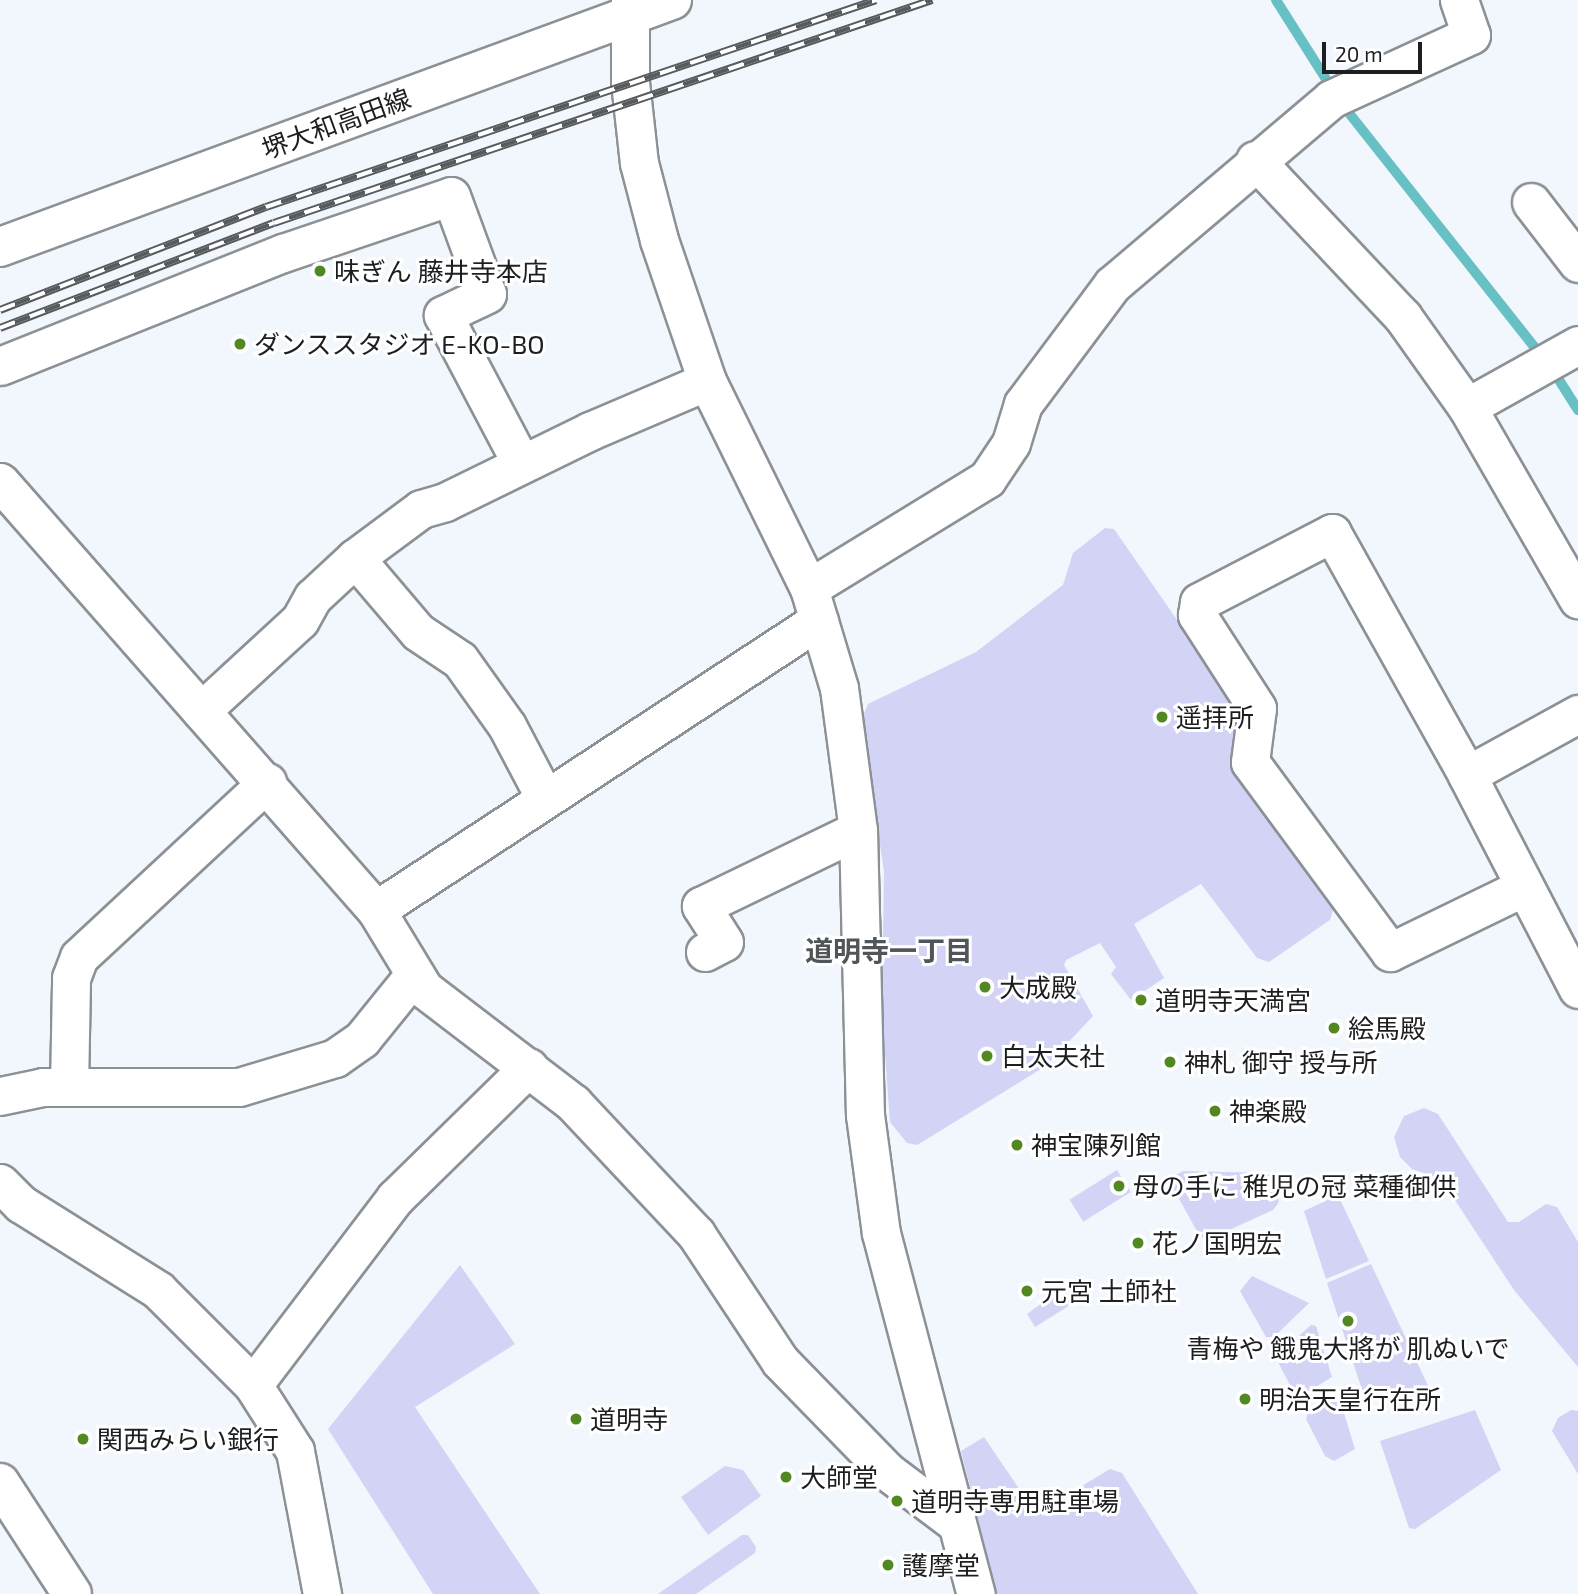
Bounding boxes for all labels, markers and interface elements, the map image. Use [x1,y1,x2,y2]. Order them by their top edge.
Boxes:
scale bar [1326,28,1426,72]
text: 20 m [1335,41,1383,66]
street label: 堺大和高田線 [257,82,415,164]
place label: 味ぎん 藤井寺本店 [334,255,548,287]
marker: 味ぎん 藤井寺本店 [312,263,328,279]
place label: ダンススタジオ E-KO-BO [254,328,545,360]
marker: ダンススタジオ E-KO-BO [232,336,248,352]
place label: 遥拝所 [1176,701,1254,733]
marker: 遥拝所 [1154,709,1170,725]
district label: 道明寺一丁目 [805,933,973,967]
place label: 大成殿 [999,971,1077,1003]
marker: 大成殿 [977,979,993,995]
place label: 道明寺天満宮 [1155,984,1311,1016]
marker: 道明寺天満宮 [1133,992,1149,1008]
place label: 絵馬殿 [1348,1012,1426,1044]
marker: 絵馬殿 [1326,1020,1342,1036]
place label: 白太夫社 [1001,1040,1105,1072]
place label: 神札 御守 授与所 [1184,1046,1378,1078]
marker: 白太夫社 [979,1048,995,1064]
marker: 神札 御守 授与所 [1162,1054,1178,1070]
place label: 神楽殿 [1229,1095,1307,1127]
marker: 神楽殿 [1207,1103,1223,1119]
place label: 神宝陳列館 [1031,1129,1161,1161]
marker: 神宝陳列館 [1009,1137,1025,1153]
place label: 母の手に 稚児の冠 菜種御供 [1133,1170,1457,1202]
marker: 母の手に 稚児の冠 菜種御供 [1111,1178,1127,1194]
place label: 花ノ国明宏 [1152,1227,1282,1259]
marker: 花ノ国明宏 [1130,1235,1146,1251]
place label: 元宮 土師社 [1041,1275,1177,1307]
marker: 元宮 土師社 [1019,1283,1035,1299]
marker: 青梅や 餓鬼大將が 肌ぬいで [1340,1313,1356,1329]
place label: 青梅や 餓鬼大將が 肌ぬいで [1186,1332,1510,1364]
place label: 明治天皇行在所 [1259,1383,1441,1415]
marker: 明治天皇行在所 [1237,1391,1253,1407]
place label: 道明寺 [590,1403,668,1435]
marker: 道明寺 [568,1411,584,1427]
place label: 関西みらい銀行 [97,1423,279,1455]
marker: 関西みらい銀行 [75,1431,91,1447]
place label: 大師堂 [800,1461,878,1493]
marker: 大師堂 [778,1469,794,1485]
place label: 道明寺専用駐車場 [911,1485,1119,1517]
marker: 道明寺専用駐車場 [889,1493,905,1509]
place label: 護摩堂 [902,1549,980,1581]
marker: 護摩堂 [880,1557,896,1573]

